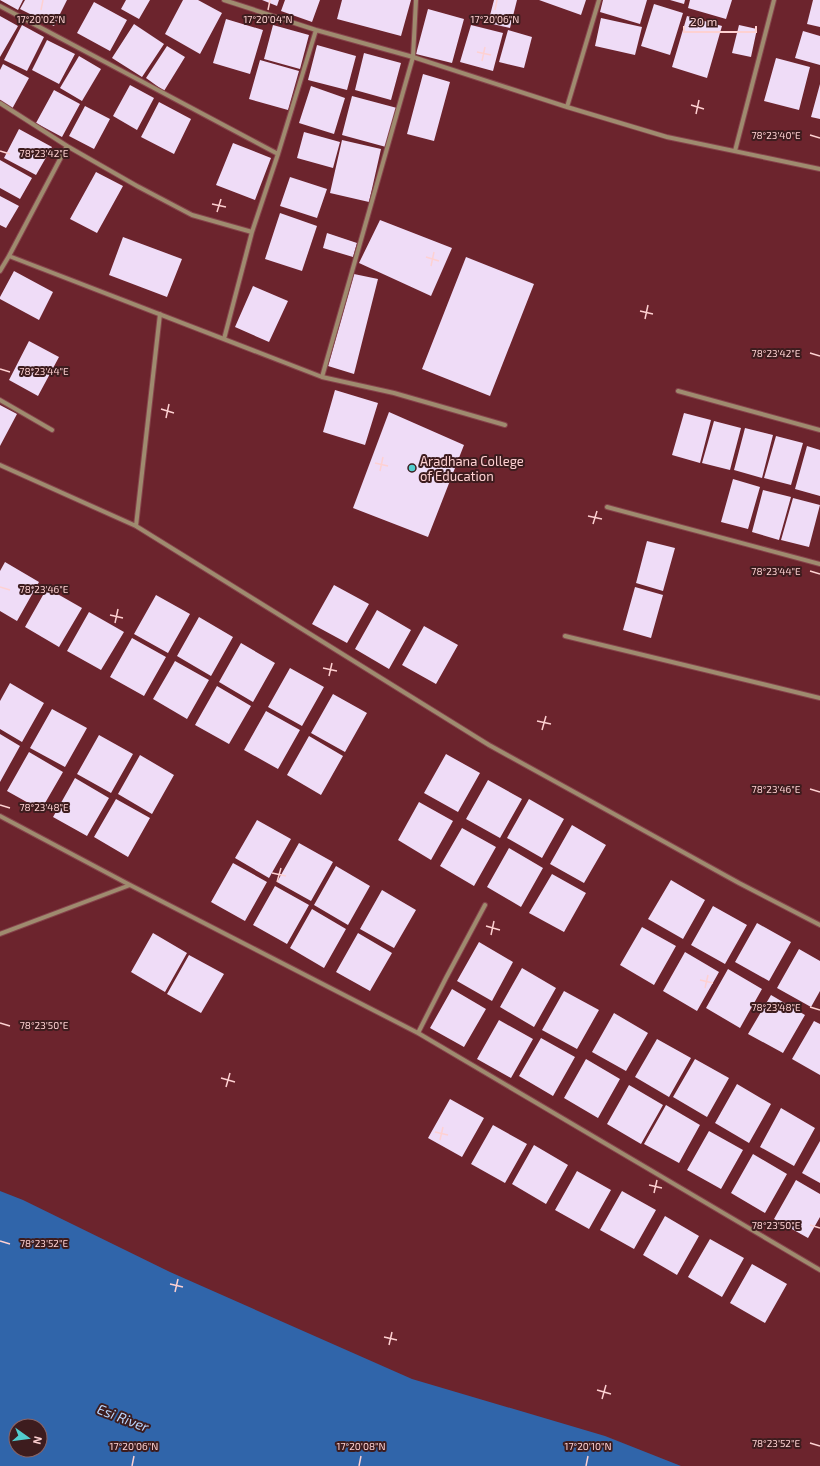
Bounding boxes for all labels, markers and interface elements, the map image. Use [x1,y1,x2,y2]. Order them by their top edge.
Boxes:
scale bar [684,8,756,34]
text: 17°20'02"N [17,13,65,25]
text: 17°20'04"N [243,13,293,25]
text: 17°20'06"N [471,13,519,25]
text: 20 m [690,14,717,28]
text: 78°23'40"E [751,129,801,141]
text: 78°23'42"E [20,147,69,159]
text: 78°23'42"E [752,347,801,359]
text: 78°23'44"E [19,365,69,377]
place label: Aradhana College of Education [420,453,524,484]
marker: Aradhana College of Education [407,463,417,473]
text: 78°23'44"E [751,565,801,577]
text: 78°23'46"E [20,583,69,595]
text: 78°23'46"E [752,783,801,795]
text: 78°23'48"E [19,801,69,813]
text: 78°23'48"E [751,1001,801,1013]
text: 78°23'50"E [20,1019,69,1031]
text: 78°23'50"E [752,1219,801,1231]
text: 78°23'52"E [20,1237,68,1249]
water label: Esi River [95,1400,152,1435]
north arrow [8,1418,48,1458]
text: N [31,1435,45,1446]
text: 78°23'52"E [752,1437,800,1449]
text: 17°20'06"N [110,1440,158,1452]
text: 17°20'08"N [336,1440,386,1452]
text: 17°20'10"N [564,1440,612,1452]

